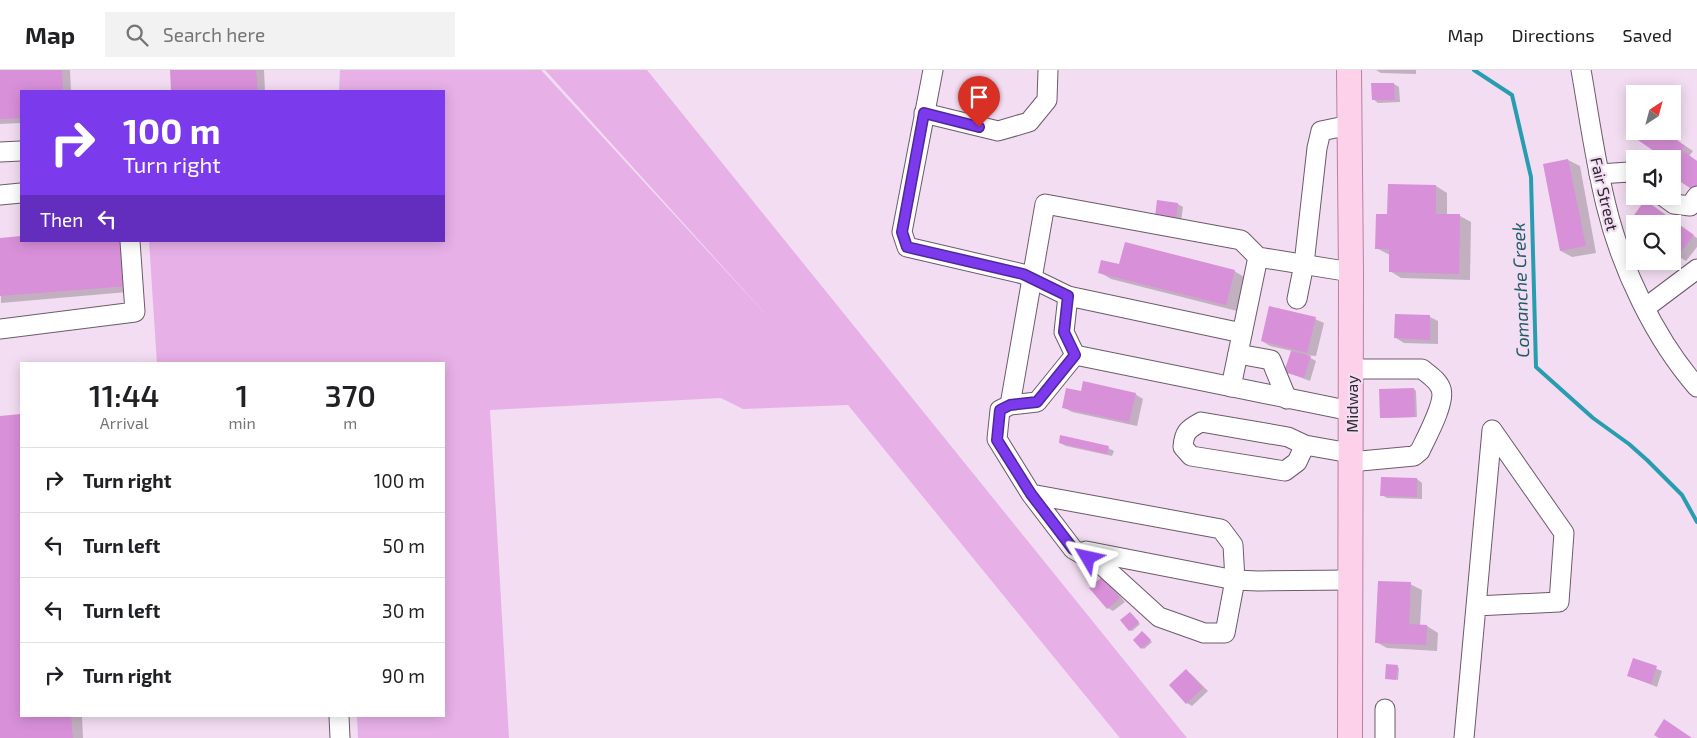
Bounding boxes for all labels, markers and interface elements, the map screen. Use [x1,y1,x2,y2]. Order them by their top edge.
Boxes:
search box [105,12,455,57]
text: Map [25,20,75,49]
icon: search [123,21,151,49]
text: Search here [163,23,265,46]
text: Map [1447,24,1484,46]
text: Directions [1512,24,1595,46]
text: Saved [1623,24,1672,46]
pin [958,76,1000,127]
icon: arrive [965,83,993,111]
north arrow [1626,85,1681,140]
map controls [1626,85,1681,270]
text: 100 m [123,109,221,151]
icon: right [40,110,105,175]
button: sound [1626,150,1681,205]
text: Turn right [123,151,221,177]
street label: Fair Street [1587,155,1623,233]
icon: left [93,205,121,233]
text: Then [40,208,83,231]
button: search [1626,215,1681,270]
water label: Comanche Creek [1507,222,1533,358]
street label: Midway [1342,375,1361,433]
text: 11:44 [89,377,159,413]
text: 1 [236,377,248,413]
text: 370 [325,377,376,413]
text: Arrival [100,413,149,432]
text: min [228,413,256,432]
text: m [343,413,357,432]
icon: right [40,466,68,494]
text: Turn right [83,469,171,492]
text: 100 m [374,469,425,492]
icon: left [40,531,68,559]
position arrow [1061,531,1113,583]
text: Turn left [83,534,160,557]
text: 50 m [382,534,425,557]
icon: left [40,596,68,624]
text: Turn left [83,599,160,622]
text: 30 m [382,599,425,622]
icon: right [40,661,68,689]
text: Turn right [83,664,171,687]
text: 90 m [382,664,425,687]

